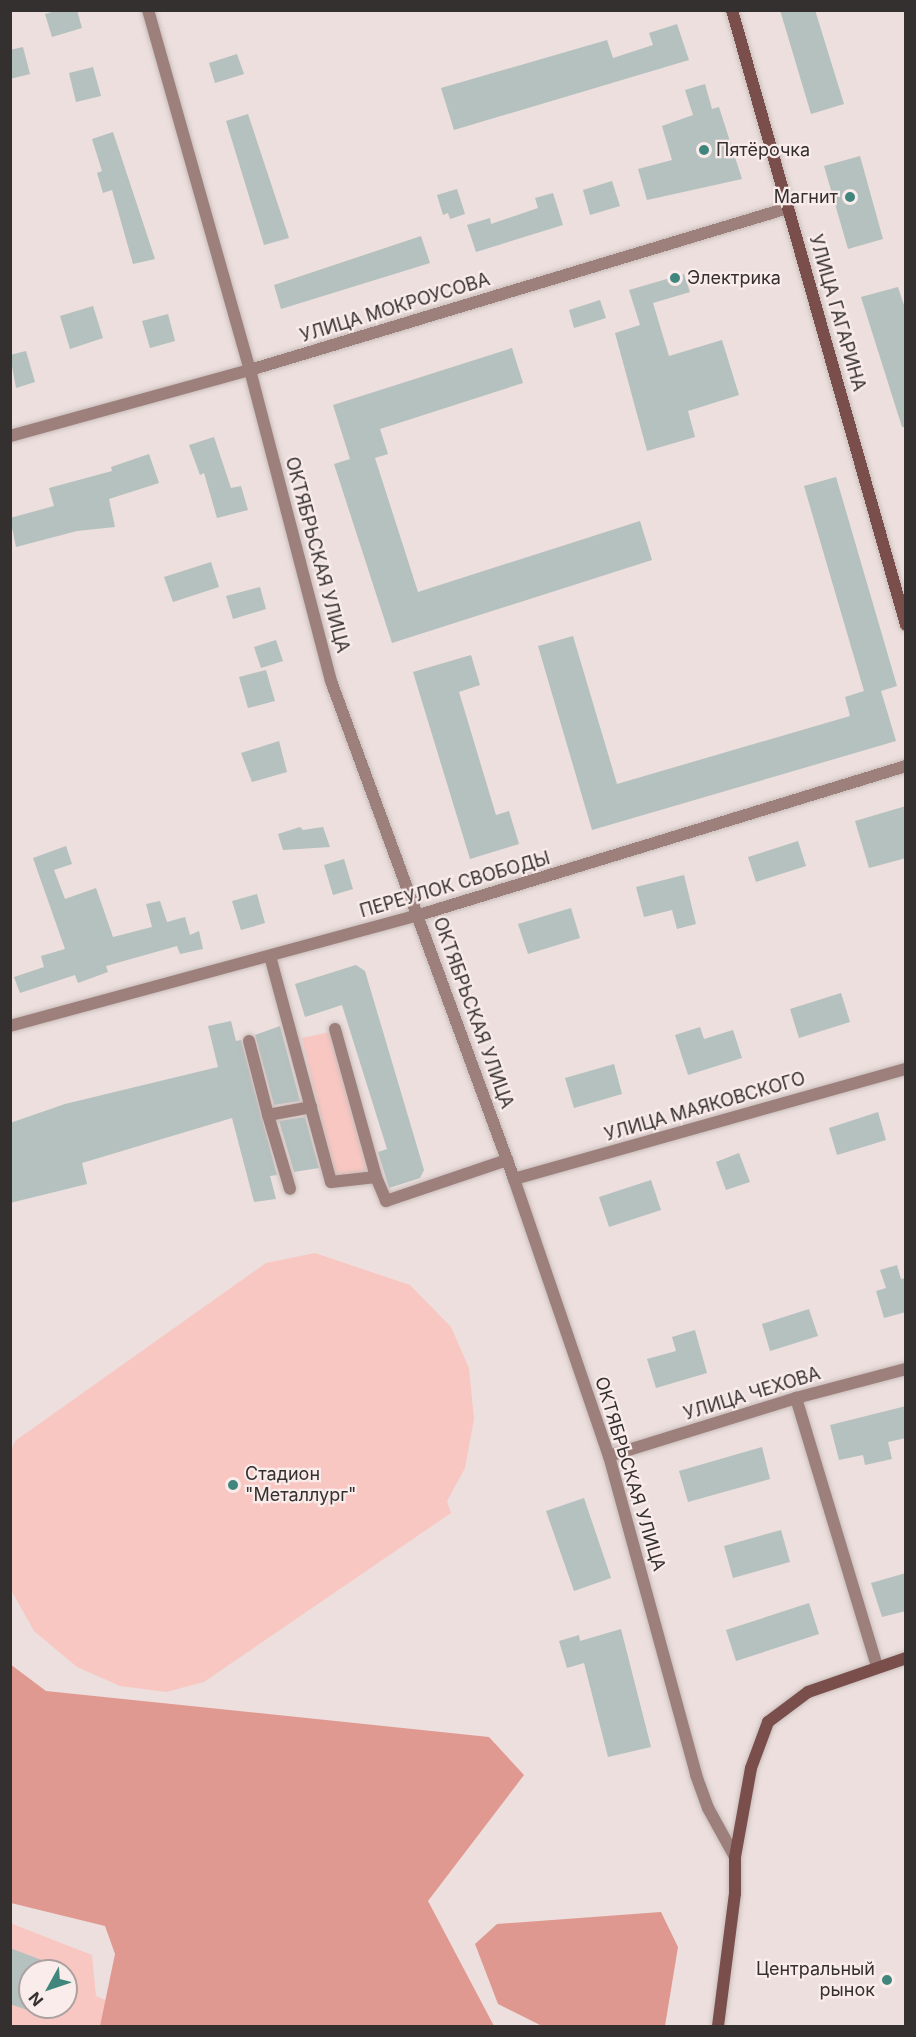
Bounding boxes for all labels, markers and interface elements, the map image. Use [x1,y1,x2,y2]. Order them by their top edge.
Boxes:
place label: Пятёрочка [716,139,810,161]
marker: Пятёрочка [697,143,711,157]
place label: Магнит [774,186,838,208]
marker: Магнит [843,190,857,204]
street label: УЛИЦА ГАГАРИНА [804,232,870,394]
place label: Электрика [687,267,781,289]
street label: УЛИЦА МОКРОУСОВА [297,269,493,347]
marker: Электрика [668,271,682,285]
street label: ОКТЯБРЬСКАЯ УЛИЦА [280,455,354,655]
street label: ПЕРЕУЛОК СВОБОДЫ [357,847,553,923]
street label: ОКТЯБРЬСКАЯ УЛИЦА [428,914,518,1112]
street label: УЛИЦА МАЯКОВСКОГО [602,1068,808,1146]
street label: УЛИЦА ЧЕХОВА [681,1363,823,1425]
street label: ОКТЯБРЬСКАЯ УЛИЦА [590,1374,670,1574]
place label: Стадион "Металлург" [245,1464,356,1506]
marker: Стадион "Металлург" [226,1478,240,1492]
north arrow [18,1959,78,2019]
place label: Центральный рынок [756,1959,875,2002]
marker: Центральный рынок [880,1973,894,1987]
text: N [24,1988,47,2010]

